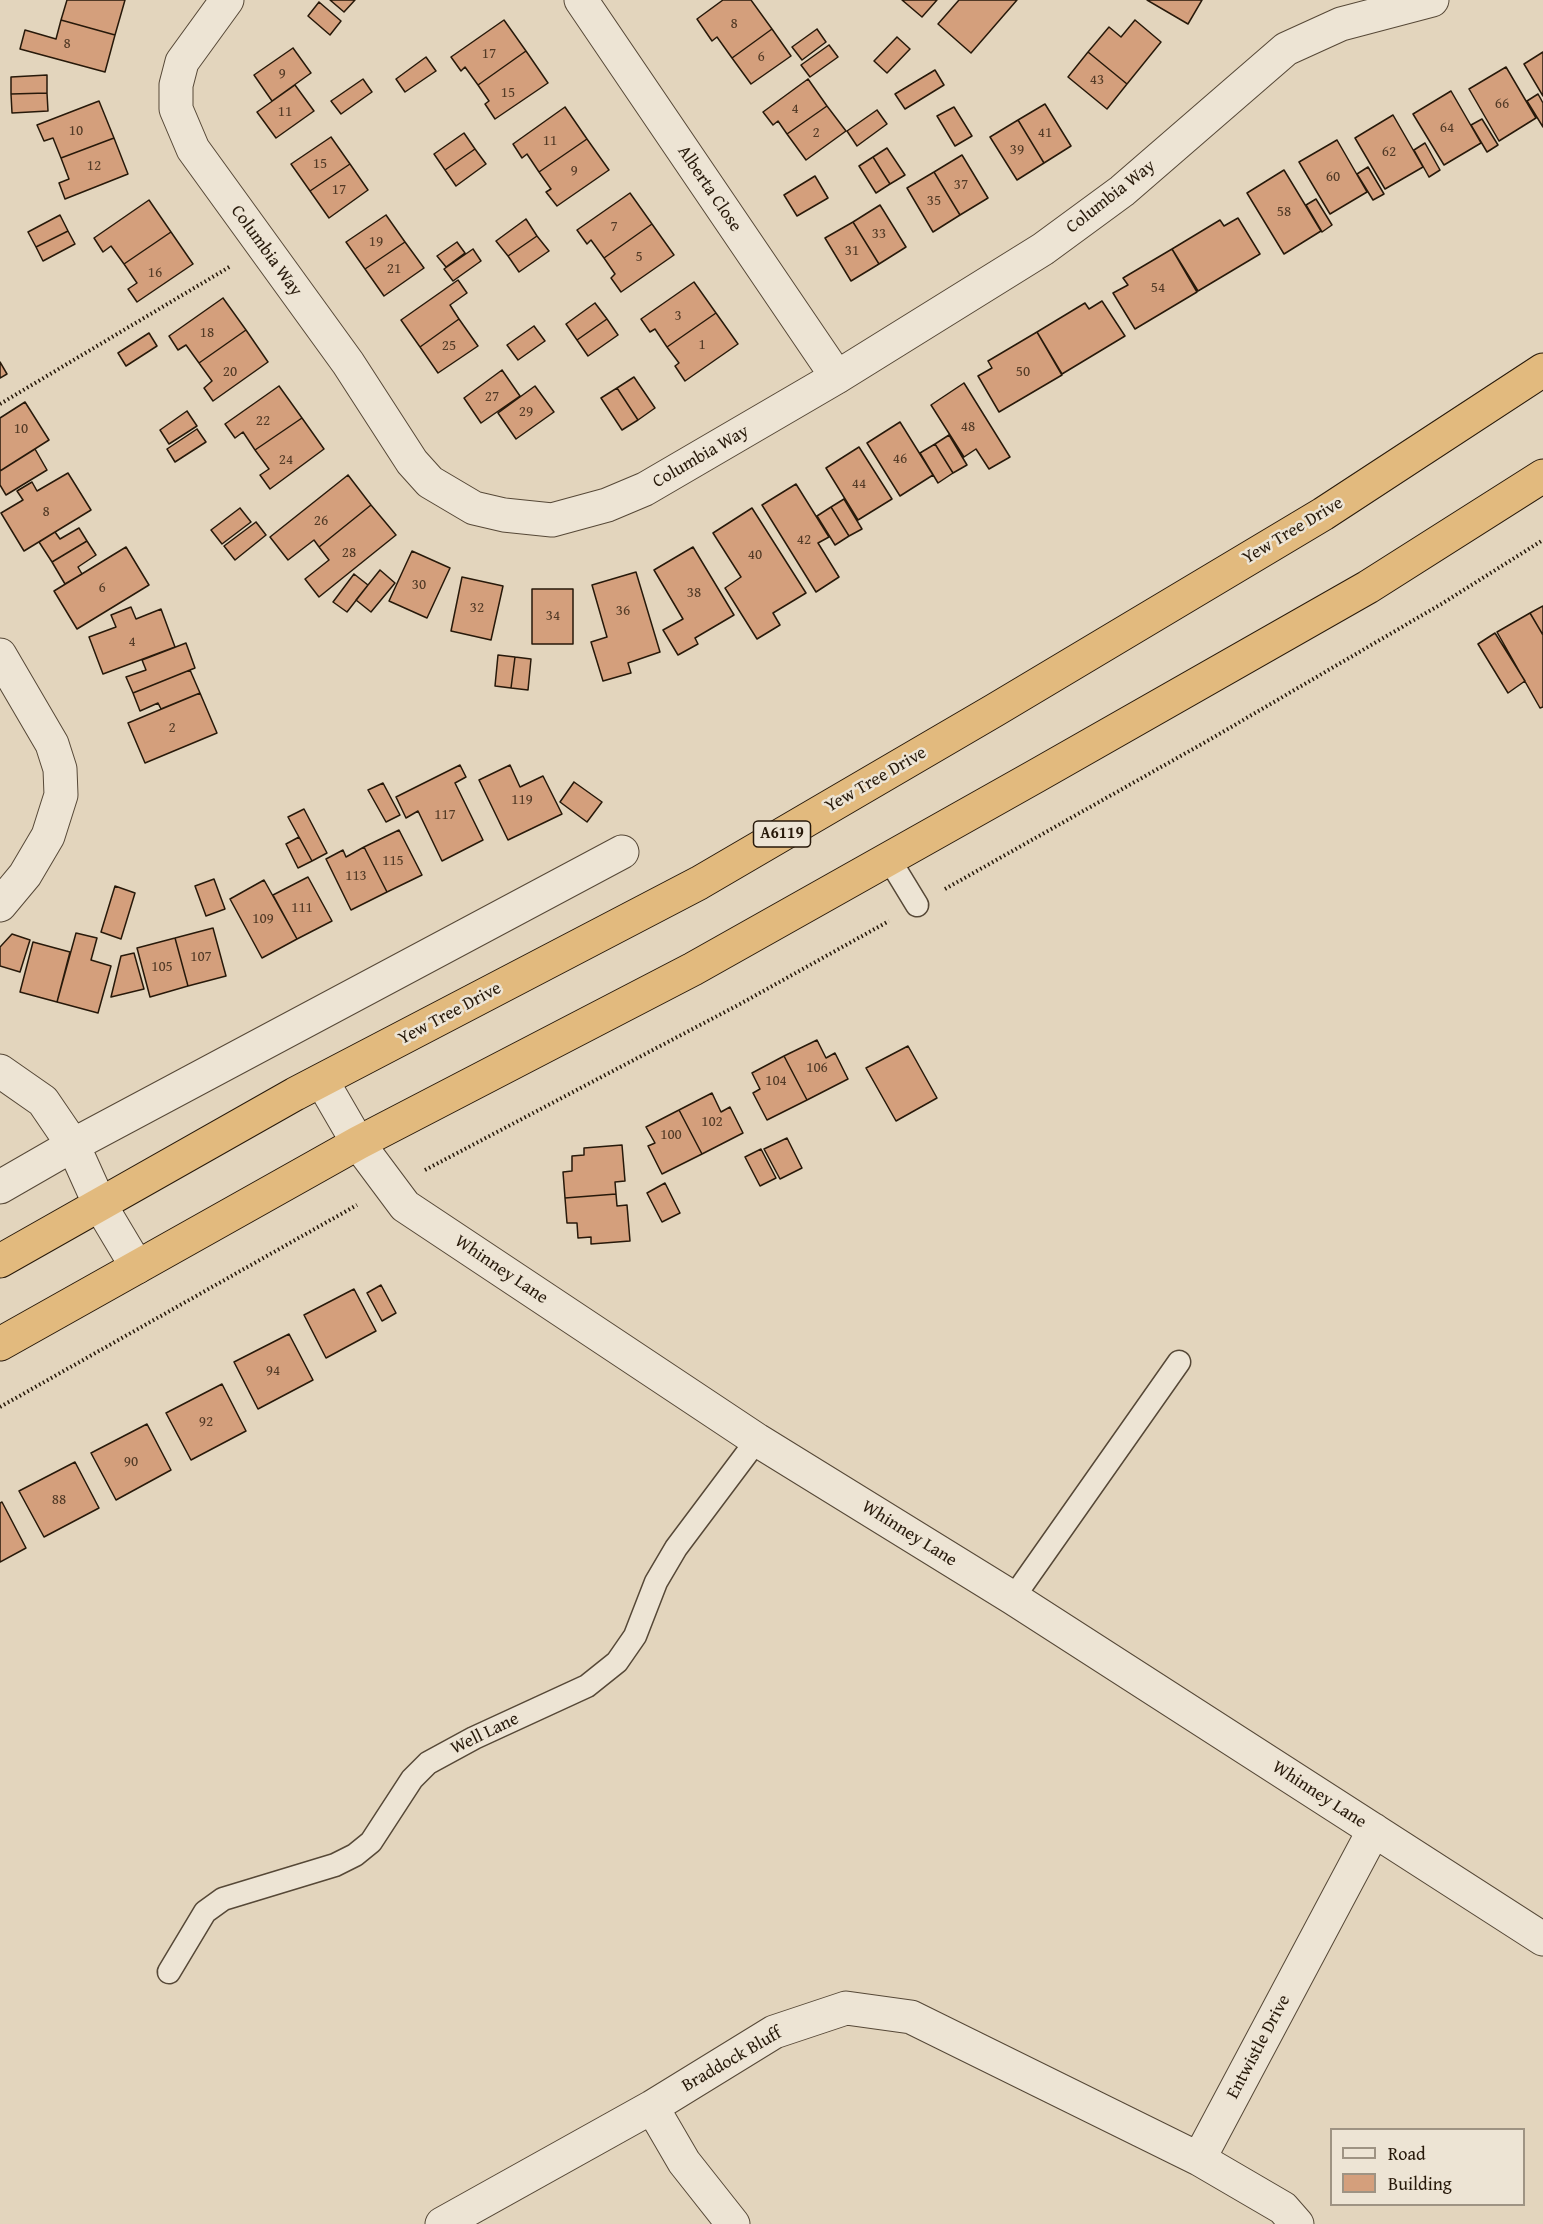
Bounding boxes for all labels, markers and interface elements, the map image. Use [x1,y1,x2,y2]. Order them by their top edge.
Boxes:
house number: 8 [730,15,738,33]
house number: 8 [63,35,71,53]
house number: 17 [482,45,496,63]
house number: 6 [757,48,765,66]
house number: 9 [278,65,286,83]
house number: 43 [1090,71,1104,89]
house number: 15 [501,84,515,102]
house number: 66 [1495,95,1509,113]
house number: 4 [791,100,799,118]
house number: 11 [278,103,292,121]
house number: 64 [1440,119,1454,137]
house number: 10 [69,122,83,140]
house number: 2 [812,124,820,142]
house number: 41 [1038,124,1052,142]
house number: 11 [543,132,557,150]
house number: 39 [1010,141,1024,159]
street label: Alberta Close [672,142,746,236]
house number: 62 [1382,143,1396,161]
house number: 15 [313,155,327,173]
street label: Columbia Way [1062,155,1160,239]
house number: 12 [87,157,101,175]
house number: 9 [570,162,578,180]
house number: 60 [1326,168,1340,186]
house number: 37 [954,176,968,194]
house number: 17 [332,181,346,199]
house number: 35 [927,192,941,210]
street label: Columbia Way [226,201,306,301]
house number: 58 [1277,203,1291,221]
house number: 7 [610,218,618,236]
house number: 33 [872,225,886,243]
house number: 19 [369,233,383,251]
house number: 31 [845,242,859,260]
house number: 5 [635,248,643,266]
house number: 21 [387,260,401,278]
house number: 16 [148,264,162,282]
house number: 54 [1151,279,1165,297]
house number: 3 [674,307,682,325]
house number: 18 [200,324,214,342]
house number: 1 [698,336,706,354]
house number: 25 [442,337,456,355]
house number: 20 [223,363,237,381]
house number: 50 [1016,363,1030,381]
house number: 27 [485,388,499,406]
house number: 29 [519,403,533,421]
house number: 22 [256,412,270,430]
house number: 48 [961,418,975,436]
house number: 10 [14,420,28,438]
street label: Columbia Way [649,421,753,493]
house number: 46 [893,450,907,468]
house number: 24 [279,451,293,469]
house number: 44 [852,475,866,493]
street label: Yew Tree Drive [1239,493,1347,569]
house number: 8 [42,503,50,521]
house number: 26 [314,512,328,530]
house number: 42 [797,531,811,549]
house number: 28 [342,544,356,562]
house number: 40 [748,546,762,564]
house number: 30 [412,576,426,594]
house number: 6 [98,579,106,597]
house number: 38 [687,584,701,602]
house number: 32 [470,599,484,617]
house number: 36 [616,602,630,620]
house number: 34 [546,607,560,625]
house number: 4 [128,633,136,651]
house number: 2 [168,719,176,737]
street label: Yew Tree Drive [821,742,931,818]
house number: 119 [511,791,533,809]
house number: 117 [434,806,456,824]
road number: A6119 [754,821,810,847]
house number: 115 [382,852,404,870]
house number: 113 [345,867,367,885]
house number: 111 [291,899,313,917]
house number: 109 [252,910,274,928]
house number: 107 [190,948,212,966]
house number: 105 [151,958,173,976]
street label: Yew Tree Drive [395,978,505,1050]
house number: 106 [806,1059,828,1077]
house number: 104 [765,1072,787,1090]
house number: 102 [701,1113,723,1131]
house number: 100 [660,1126,682,1144]
street label: Whinney Lane [450,1231,552,1309]
house number: 94 [266,1362,280,1380]
house number: 92 [199,1413,213,1431]
house number: 90 [124,1453,138,1471]
house number: 88 [52,1491,66,1509]
street label: Whinney Lane [858,1496,960,1572]
street label: Well Lane [447,1708,523,1760]
street label: Whinney Lane [1268,1757,1370,1833]
street label: Entwistle Drive [1223,1991,1295,2103]
street label: Braddock Bluff [678,2023,786,2097]
legend [1330,2128,1525,2206]
text: Road [1388,2140,1426,2167]
text: Building [1388,2170,1452,2197]

